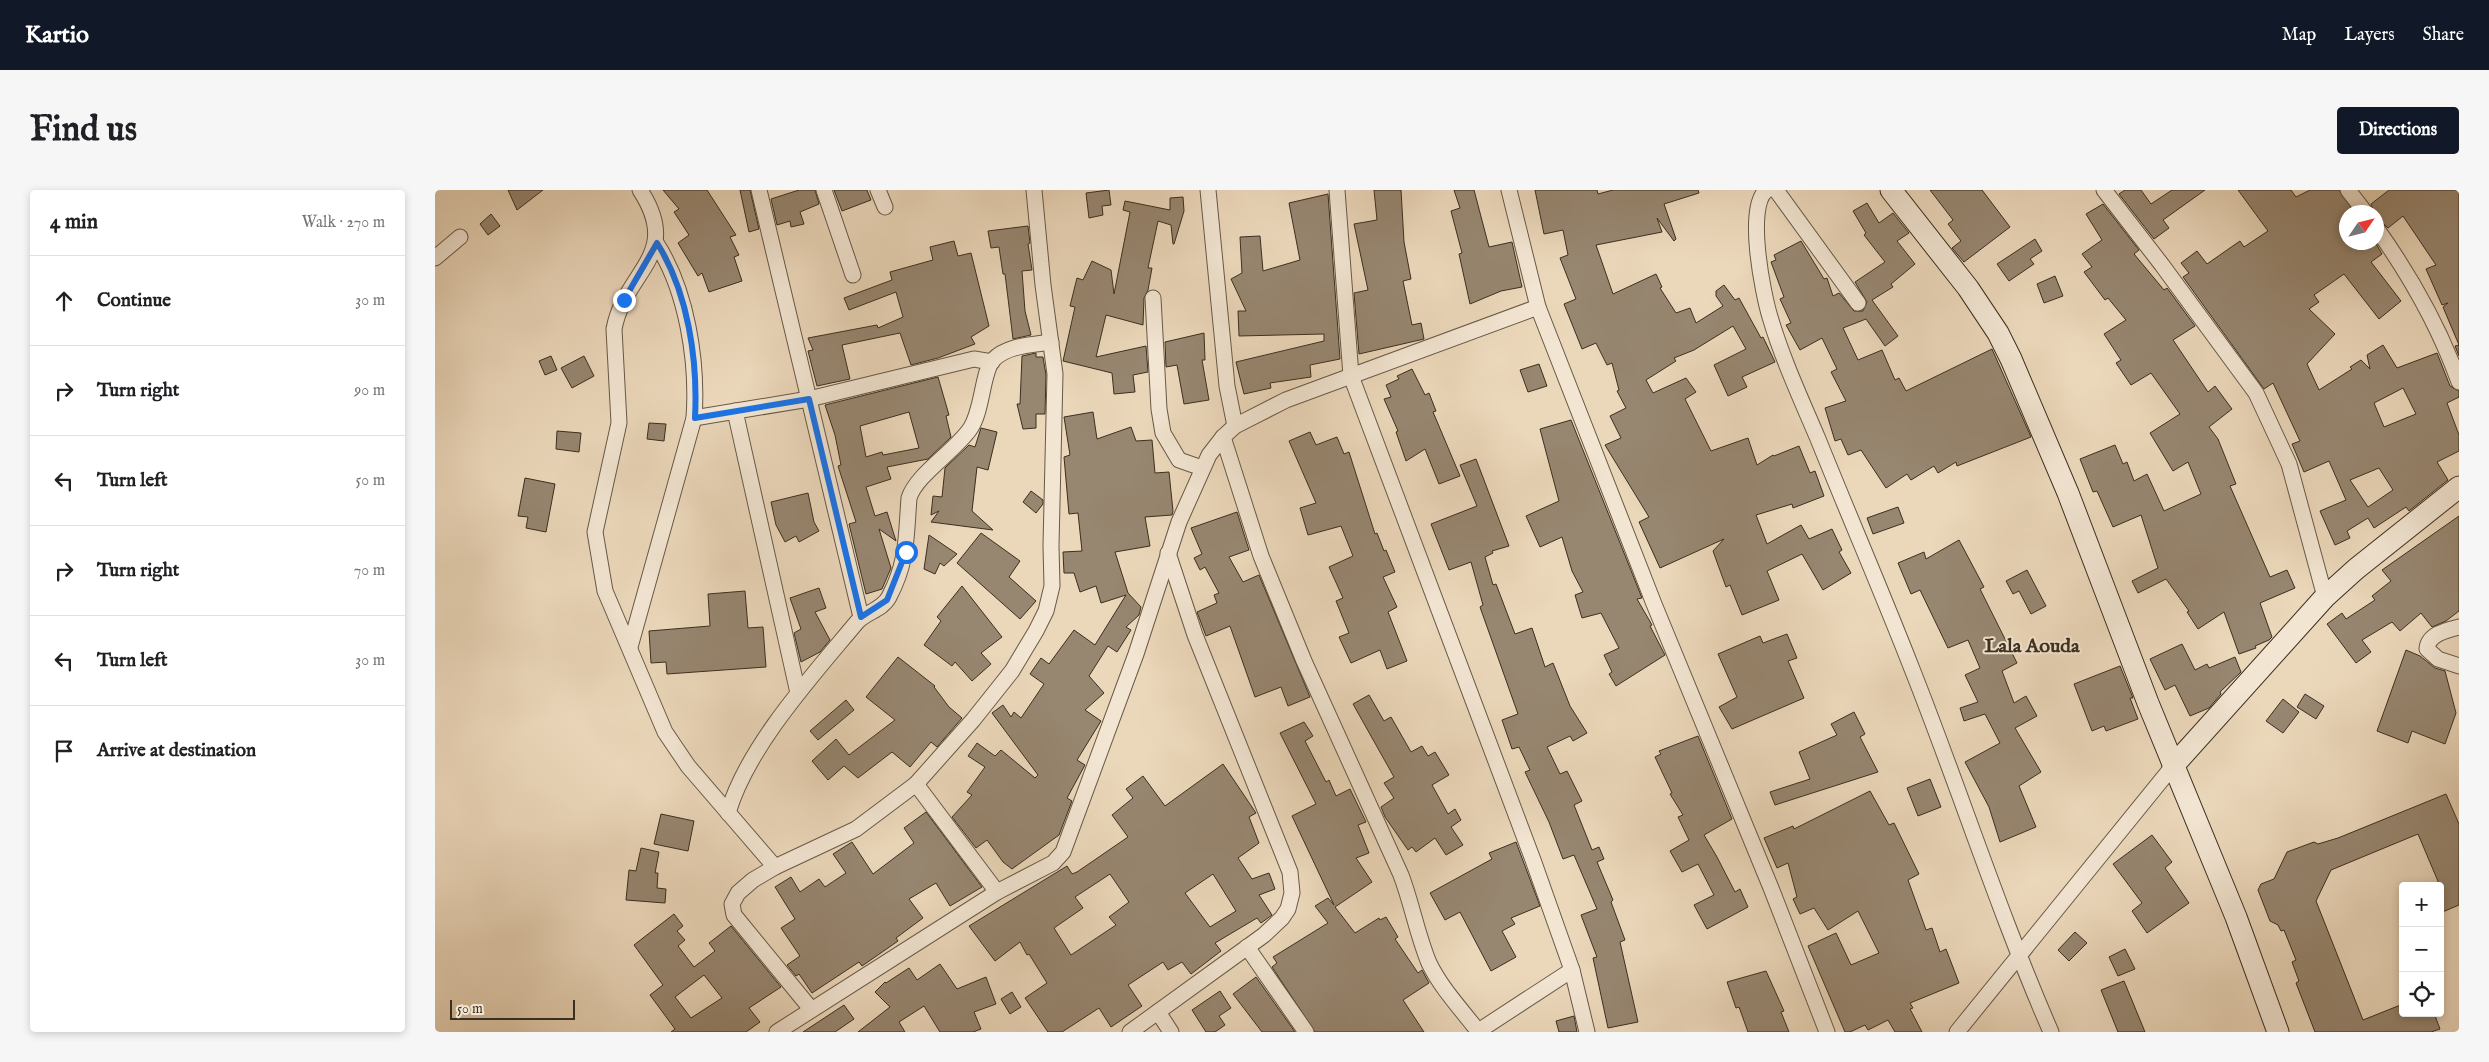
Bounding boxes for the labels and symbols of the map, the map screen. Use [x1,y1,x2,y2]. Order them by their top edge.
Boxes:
north arrow [2339,205,2384,250]
route end [613,289,636,312]
route start [895,541,918,564]
district label: Lala Aouda [1984,634,2080,659]
scale bar [450,997,575,1020]

